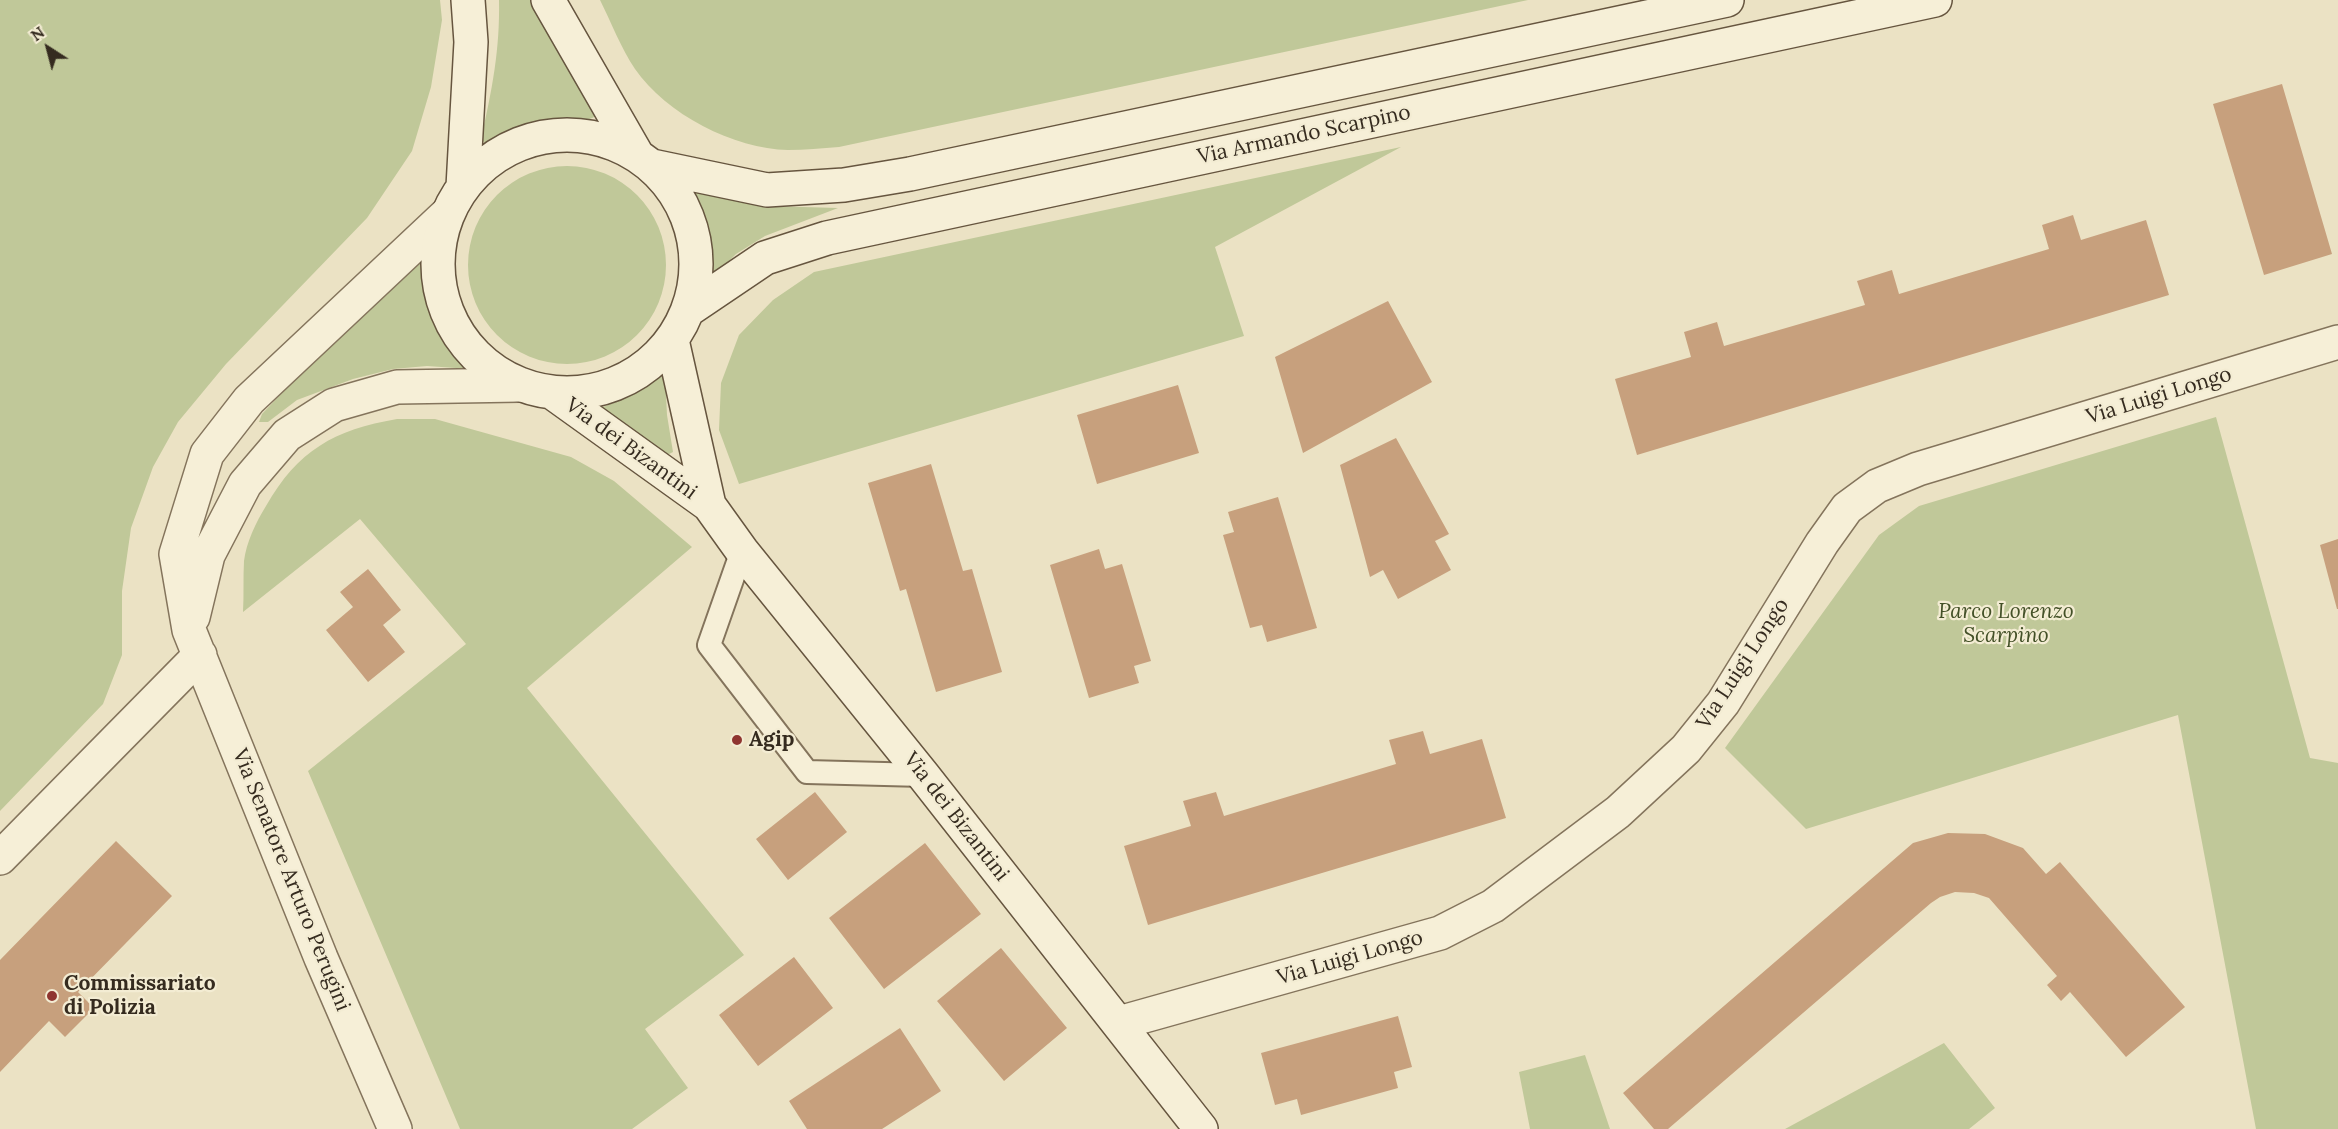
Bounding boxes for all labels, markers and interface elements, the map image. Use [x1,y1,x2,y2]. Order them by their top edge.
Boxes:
north arrow [18,18,78,78]
text: N [27,22,48,45]
street label: Via Armando Scarpino [1195,100,1413,170]
street label: Via Luigi Longo [2083,362,2235,430]
street label: Via dei Bizantini [560,393,702,505]
street label: Via Luigi Longo [1691,594,1795,734]
park label: Parco Lorenzo Scarpino [1938,599,2074,649]
place label: Agip [749,727,794,753]
marker: Agip [730,733,744,747]
street label: Via Senatore Arturo Perugini [227,745,355,1015]
street label: Via dei Bizantini [898,748,1014,886]
street label: Via Luigi Longo [1274,925,1426,991]
place label: Commissariato di Polizia [64,971,216,1021]
marker: Commissariato di Polizia [45,989,59,1003]

